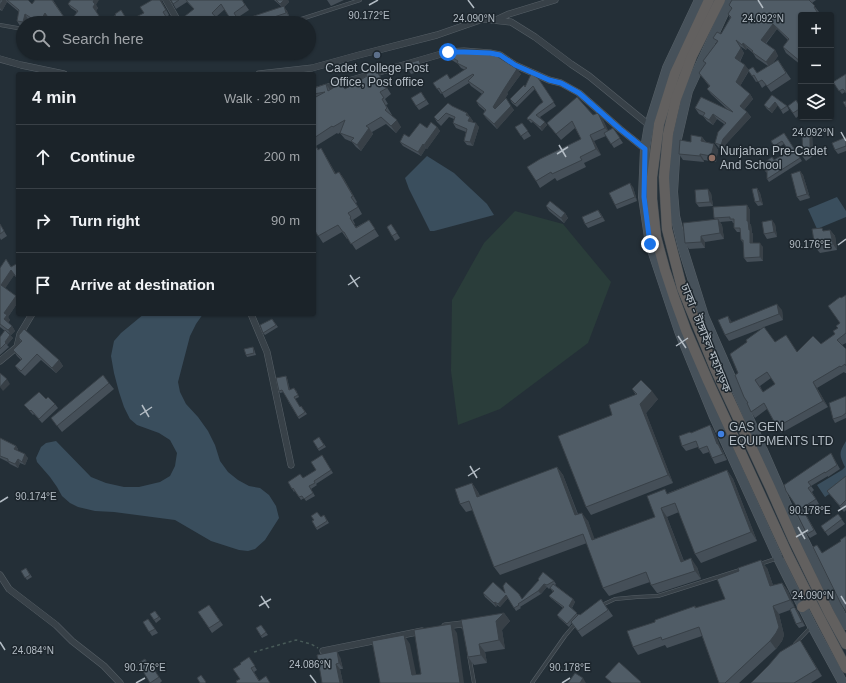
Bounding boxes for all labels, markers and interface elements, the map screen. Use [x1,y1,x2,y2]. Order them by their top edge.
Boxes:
text: 90.172°E [348,10,390,21]
map controls [798,12,834,120]
button: + [798,12,834,48]
text: 24.090°N [453,13,495,24]
text: 24.092°N [742,13,784,24]
search box [16,16,316,60]
icon: search [30,27,52,49]
text: Search here [62,30,144,47]
route start [439,43,457,61]
button: − [798,48,834,84]
marker: Cadet College Post Office, Post office [372,50,382,60]
place label: Cadet College Post Office, Post office [325,61,429,89]
button: layers [798,84,834,120]
text: 4 min [32,88,76,107]
text: Walk · 290 m [224,91,300,106]
text: 24.092°N [792,127,834,138]
place label: Nurjahan Pre-Cadet And School [720,144,827,172]
icon: ahead [32,146,54,168]
text: Continue [70,148,135,165]
text: 200 m [264,149,300,164]
marker: Nurjahan Pre-Cadet And School [707,153,717,163]
icon: right [32,210,54,232]
text: Turn right [70,212,140,229]
text: 90 m [271,213,300,228]
route end [641,235,659,253]
text: 90.176°E [789,239,831,250]
icon: arrive [32,274,54,296]
text: Arrive at destination [70,276,215,293]
street label: ঢাকা - টাঙ্গাইল মহাসড়ক [677,280,735,395]
place label: GAS GEN EQUIPMENTS LTD [729,420,834,448]
marker: GAS GEN EQUIPMENTS LTD [716,429,726,439]
text: 90.174°E [15,491,57,502]
text: 90.178°E [789,505,831,516]
text: 24.090°N [792,590,834,601]
text: 24.084°N [12,645,54,656]
text: 24.086°N [289,659,331,670]
text: 90.176°E [124,662,166,673]
text: 90.178°E [549,662,591,673]

